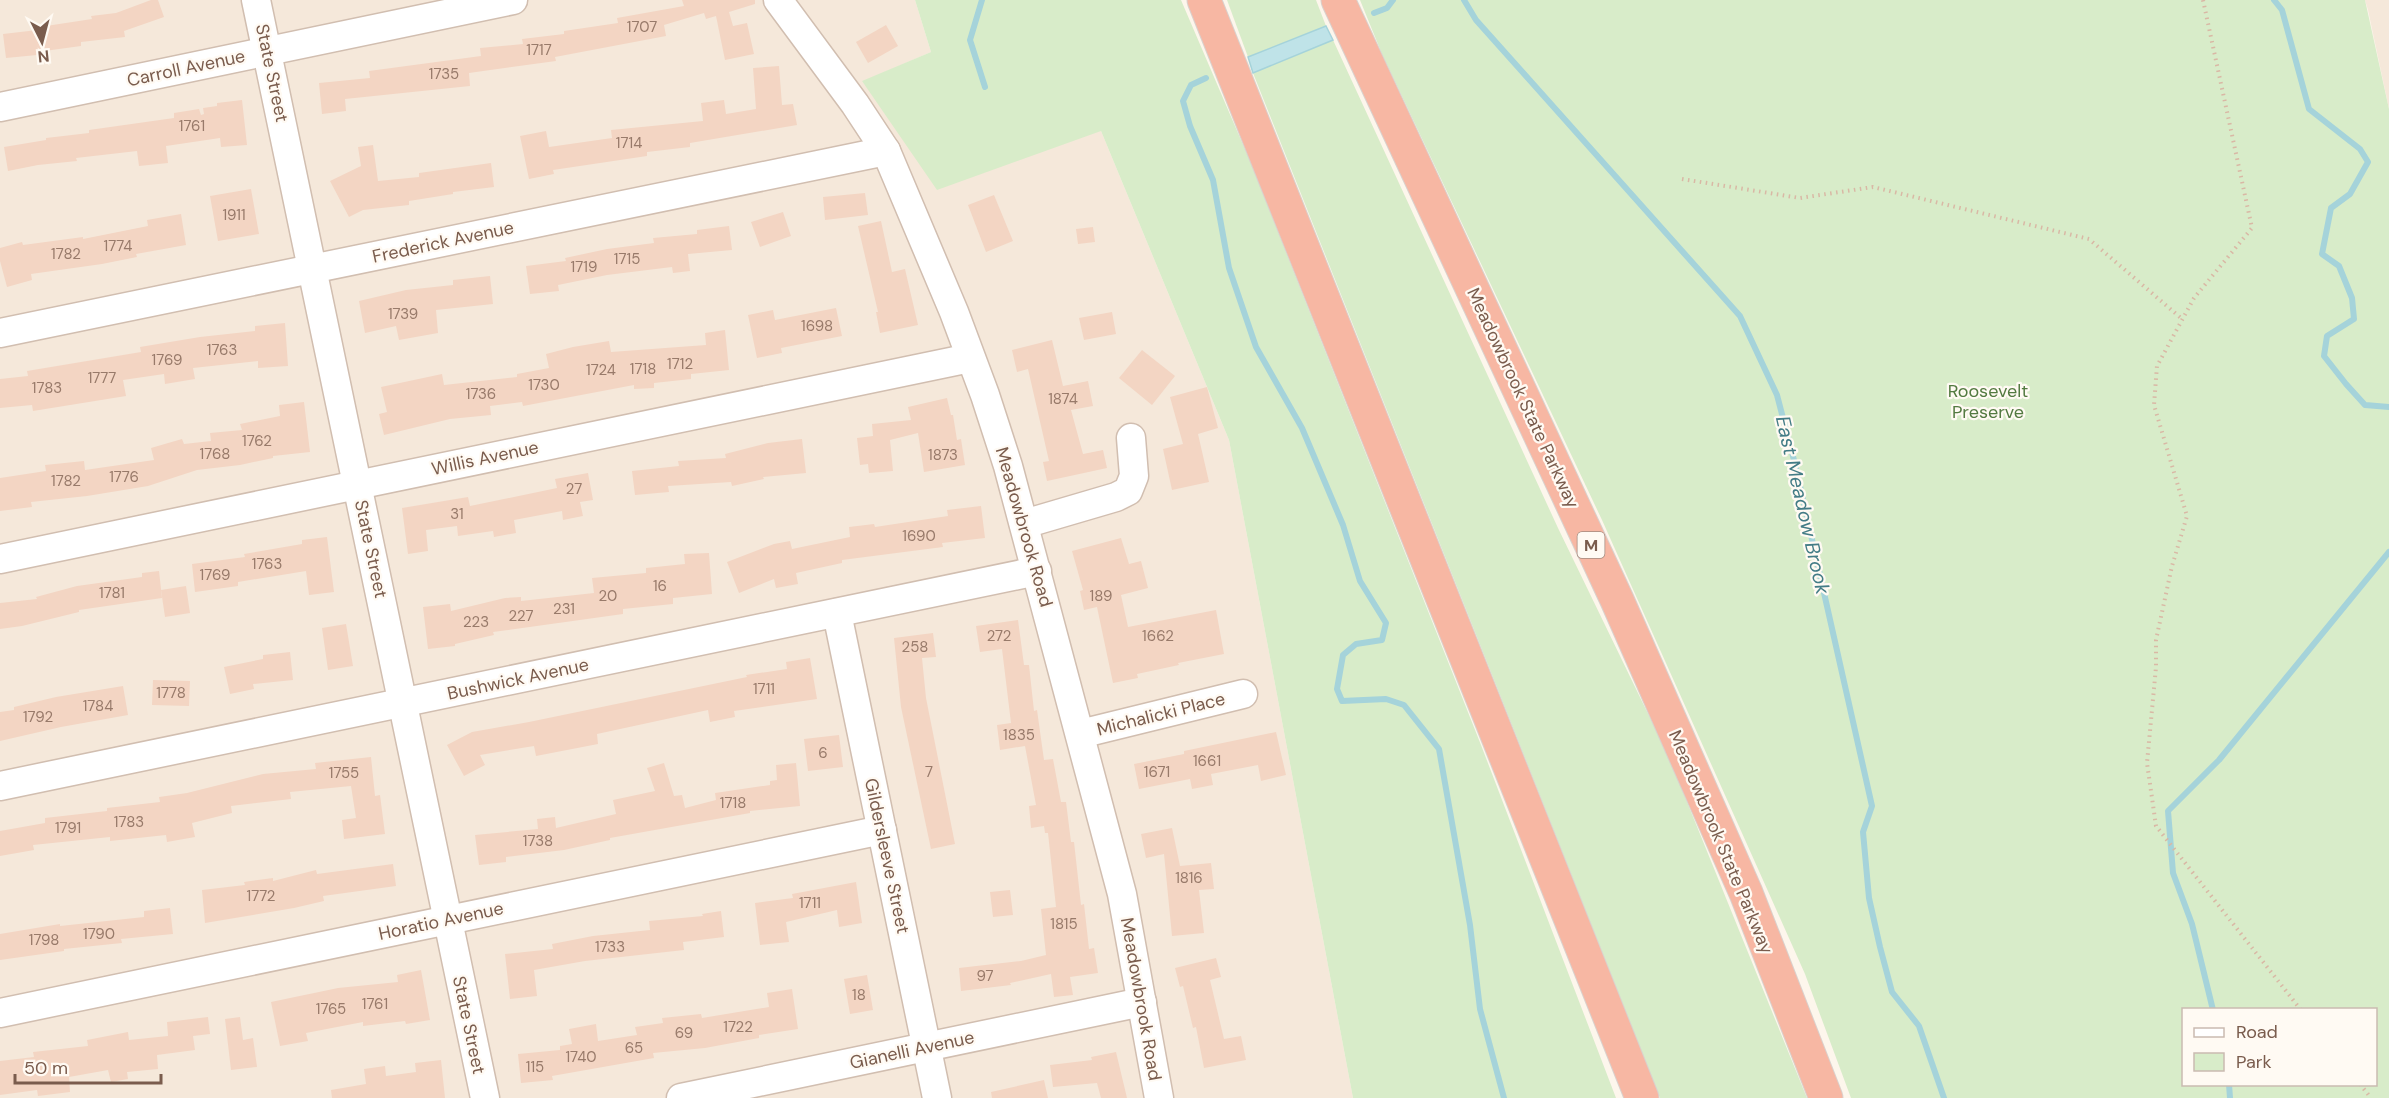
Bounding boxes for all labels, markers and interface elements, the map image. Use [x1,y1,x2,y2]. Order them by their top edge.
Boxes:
north arrow [12,12,72,72]
house number: 1707 [627,17,657,37]
street label: State Street [250,22,294,124]
house number: 1717 [526,40,552,60]
street label: Carroll Avenue [125,44,247,92]
text: N [37,45,50,67]
house number: 1735 [429,64,459,84]
house number: 1761 [179,116,205,136]
house number: 1714 [616,133,642,153]
house number: 1911 [222,205,246,225]
street label: Frederick Avenue [370,215,516,269]
house number: 1774 [104,236,132,256]
house number: 1782 [51,244,81,264]
house number: 1715 [614,249,640,269]
house number: 1719 [571,257,597,277]
street label: Meadowbrook State Parkway [1461,284,1585,512]
house number: 1739 [388,304,418,324]
house number: 1698 [801,316,833,336]
house number: 1763 [207,340,237,360]
house number: 1769 [152,350,182,370]
house number: 1712 [667,354,693,374]
house number: 1718 [630,359,656,379]
house number: 1724 [586,360,616,380]
house number: 1777 [88,368,116,388]
house number: 1730 [528,375,560,395]
house number: 1783 [32,378,62,398]
park label: Roosevelt Preserve [1948,379,2028,424]
house number: 1736 [466,384,496,404]
house number: 1874 [1048,389,1078,409]
water label: East Meadow Brook [1770,413,1836,597]
house number: 1762 [242,431,272,451]
street label: Willis Avenue [429,435,541,481]
house number: 1768 [200,444,230,464]
street label: Meadowbrook Road [990,444,1058,610]
house number: 1873 [928,445,958,465]
house number: 1776 [109,467,139,487]
house number: 1782 [51,471,81,491]
house number: 27 [566,479,582,499]
street label: State Street [349,498,393,600]
house number: 31 [450,504,464,524]
house number: 1690 [902,526,936,546]
road number: M [1578,532,1604,558]
house number: 1763 [252,554,282,574]
house number: 1769 [200,565,230,585]
house number: 16 [653,576,667,596]
house number: 1781 [99,583,125,603]
house number: 20 [599,586,617,606]
house number: 189 [1090,586,1112,606]
house number: 231 [553,599,575,619]
house number: 227 [508,606,534,626]
house number: 223 [463,612,489,632]
house number: 272 [987,626,1011,646]
house number: 1662 [1142,626,1174,646]
house number: 258 [902,637,928,657]
street label: Bushwick Avenue [445,652,591,706]
house number: 1711 [753,679,775,699]
house number: 1778 [156,683,186,703]
street label: Michalicki Place [1094,686,1228,742]
house number: 1784 [83,696,113,716]
house number: 1792 [23,707,53,727]
house number: 1835 [1003,725,1035,745]
street label: Meadowbrook State Parkway [1663,727,1779,957]
house number: 6 [818,743,828,763]
house number: 1661 [1193,751,1221,771]
house number: 7 [925,762,933,782]
house number: 1671 [1144,762,1170,782]
house number: 1755 [329,763,359,783]
street label: Gildersleeve Street [859,776,915,936]
house number: 1718 [720,793,746,813]
house number: 1783 [114,812,144,832]
house number: 1791 [55,818,81,838]
house number: 1738 [523,831,553,851]
house number: 1816 [1175,868,1203,888]
house number: 1772 [247,886,275,906]
house number: 1711 [799,893,821,913]
street label: Horatio Avenue [376,896,506,946]
house number: 1815 [1050,914,1078,934]
street label: Meadowbrook Road [1115,916,1167,1082]
house number: 1790 [83,924,115,944]
house number: 1798 [29,930,59,950]
house number: 1733 [595,937,625,957]
house number: 97 [976,966,994,986]
street label: State Street [447,974,491,1076]
house number: 18 [852,985,866,1005]
house number: 1761 [362,994,388,1014]
house number: 1765 [316,999,346,1019]
legend [2182,1008,2377,1086]
house number: 1722 [723,1017,753,1037]
text: Road [2236,1020,2278,1044]
house number: 69 [675,1023,693,1043]
street label: Gianelli Avenue [848,1025,976,1075]
house number: 65 [625,1038,643,1058]
scale bar [15,1047,160,1085]
house number: 1740 [565,1047,597,1067]
text: Park [2236,1050,2272,1074]
text: 50 m [24,1056,68,1080]
house number: 115 [526,1057,544,1077]

